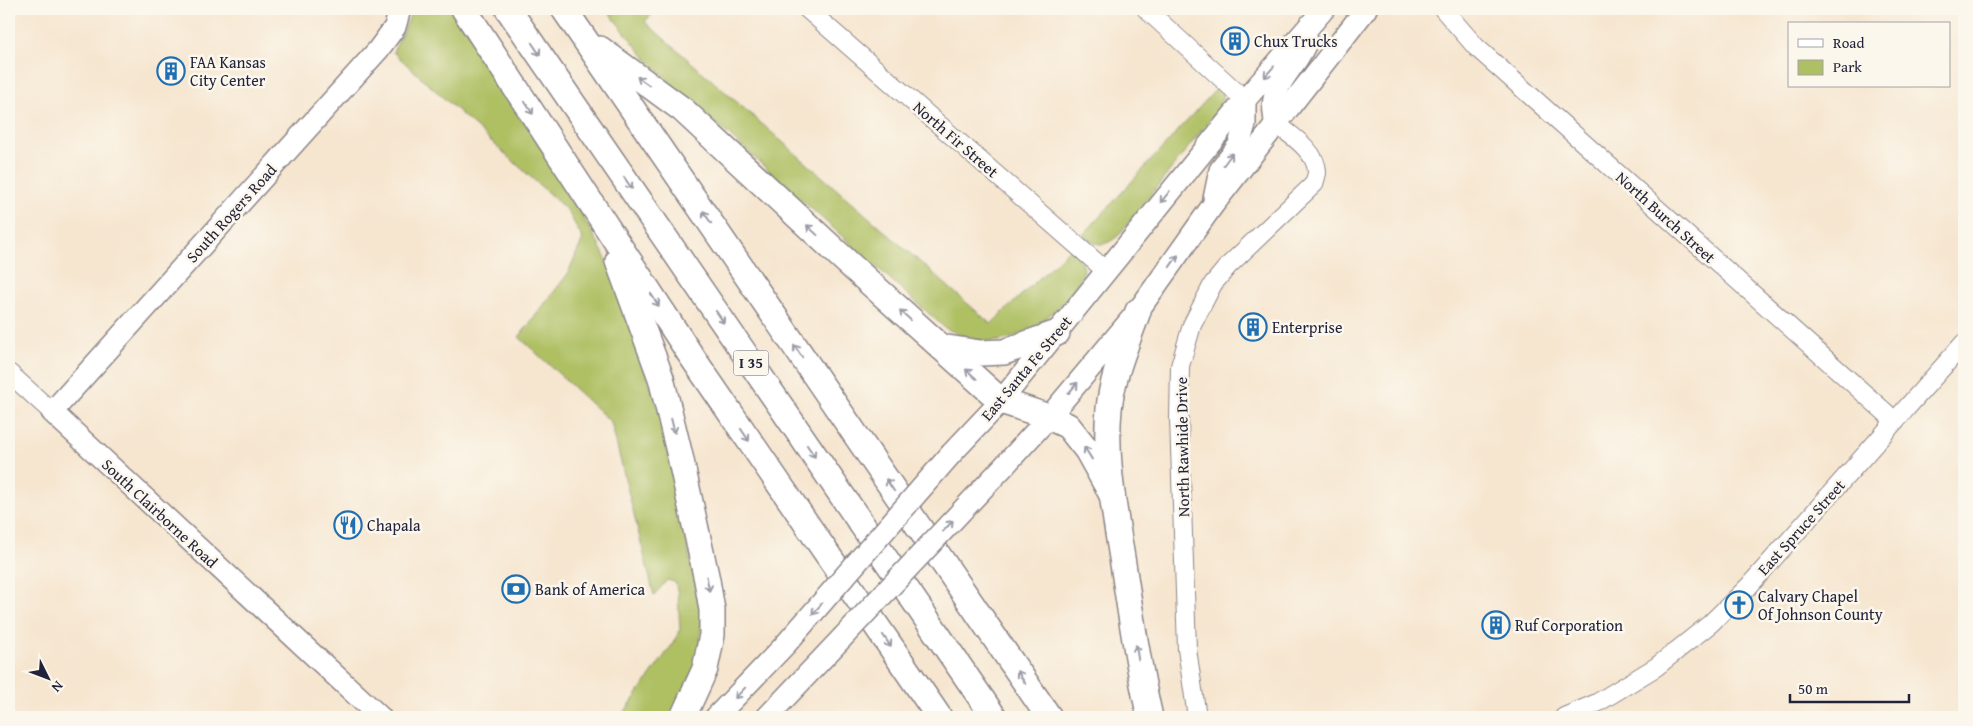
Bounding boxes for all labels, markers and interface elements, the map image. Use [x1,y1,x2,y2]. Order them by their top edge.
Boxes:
legend [1788,22,1950,88]
building icon: Chux Trucks [1220,26,1250,56]
place label: Chux Trucks [1254,29,1338,53]
text: Road [1833,32,1864,53]
one-way arrow [531,42,541,56]
place label: FAA Kansas City Center [190,50,266,92]
building icon: FAA Kansas City Center [156,56,186,86]
text: Park [1833,56,1862,77]
one-way arrow [1264,65,1275,78]
one-way arrow [636,76,650,86]
street label: North Fir Street [908,95,1004,183]
one-way arrow [524,101,534,115]
one-way arrow [1223,152,1233,166]
street label: South Rogers Road [180,158,282,268]
street label: North Burch Street [1611,165,1722,269]
one-way arrow [623,176,633,190]
one-way arrow [1160,190,1171,203]
one-way arrow [702,210,712,224]
one-way arrow [805,224,818,236]
one-way arrow [1169,254,1179,268]
one-way arrow [650,293,660,307]
one-way arrow [899,309,911,321]
one-way arrow [714,310,725,324]
street label: East Santa Fe Street [975,310,1078,426]
building icon: Enterprise [1238,312,1268,342]
place label: Enterprise [1272,315,1342,339]
one-way arrow [793,344,803,358]
road number: I 35 [734,350,768,376]
one-way arrow [964,368,977,380]
street label: North Rawhide Drive [1169,377,1195,517]
one-way arrow [1068,382,1079,395]
one-way arrow [669,417,678,433]
one-way arrow [740,428,750,442]
one-way arrow [806,444,816,458]
one-way arrow [1083,446,1093,460]
street label: South Clairborne Road [97,453,224,574]
street label: East Spruce Street [1751,474,1851,580]
one-way arrow [885,478,895,492]
restaurant icon: Chapala [333,510,363,540]
place label: Chapala [367,513,421,537]
one-way arrow [942,519,954,532]
bank icon: Bank of America [501,574,531,604]
one-way arrow [703,576,713,592]
place label: Bank of America [535,577,646,601]
place label: Calvary Chapel Of Johnson County [1758,584,1883,626]
church icon: Calvary Chapel Of Johnson County [1724,590,1754,620]
one-way arrow [811,602,822,615]
building icon: Ruf Corporation [1481,610,1511,640]
place label: Ruf Corporation [1515,613,1623,637]
one-way arrow [881,634,892,648]
one-way arrow [1131,644,1141,660]
north arrow [22,654,72,704]
one-way arrow [1016,670,1026,684]
scale bar [1790,671,1909,703]
text: N [47,677,68,697]
text: 50 m [1798,678,1829,699]
one-way arrow [734,687,746,699]

